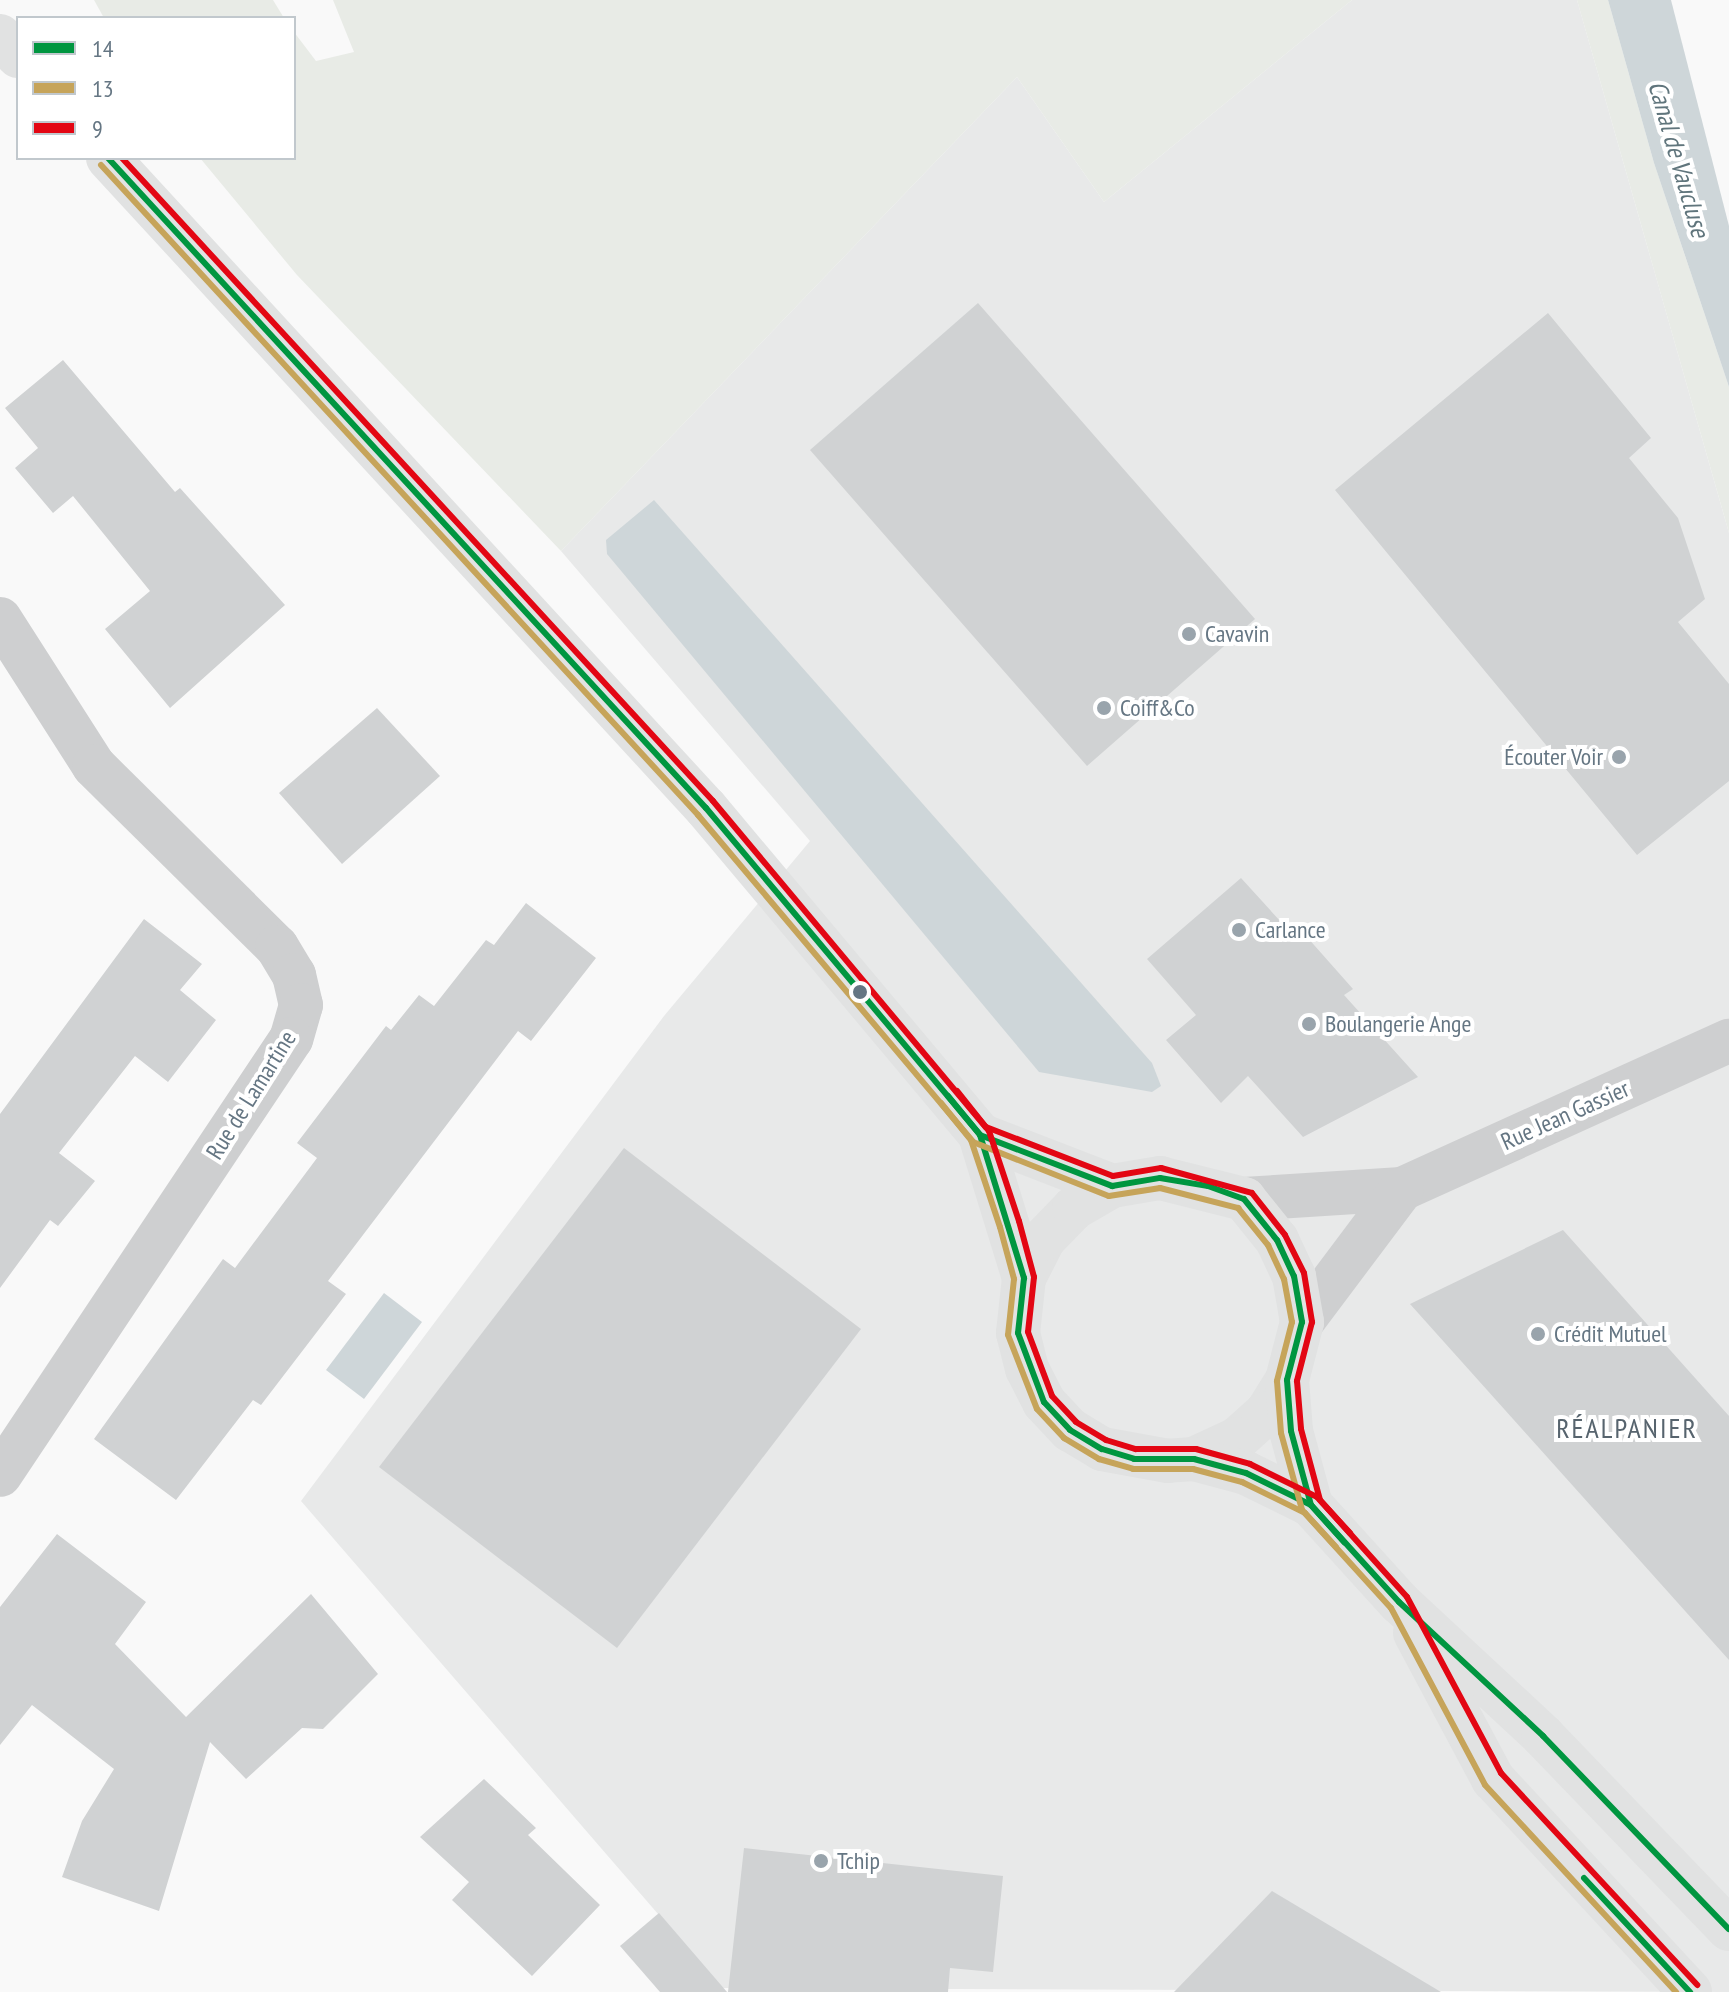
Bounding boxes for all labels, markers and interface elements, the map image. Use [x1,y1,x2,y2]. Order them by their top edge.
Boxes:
legend [16,16,296,160]
text: 14 [92,33,114,64]
text: 13 [92,73,114,104]
water label: Canal de Vaucluse [1642,77,1716,241]
text: 9 [92,113,103,144]
place label: Cavavin [1205,620,1269,648]
marker: Cavavin [1180,625,1198,643]
place label: Coiff&Co [1120,694,1195,722]
marker: Coiff&Co [1095,699,1113,717]
place label: Écouter Voir [1504,743,1603,771]
marker: Écouter Voir [1610,748,1628,766]
place label: Carlance [1255,916,1326,944]
marker: Carlance [1230,921,1248,939]
unlabelled marker [852,984,868,1000]
place label: Boulangerie Ange [1325,1010,1472,1038]
marker: Boulangerie Ange [1300,1015,1318,1033]
street label: Rue de Lamartine [200,1025,302,1165]
street label: Rue Jean Gassier [1496,1074,1634,1156]
place label: Crédit Mutuel [1554,1320,1667,1348]
marker: Crédit Mutuel [1529,1325,1547,1343]
district label: RÉALPANIER [1556,1411,1698,1445]
place label: Tchip [837,1847,880,1875]
marker: Tchip [812,1852,830,1870]

